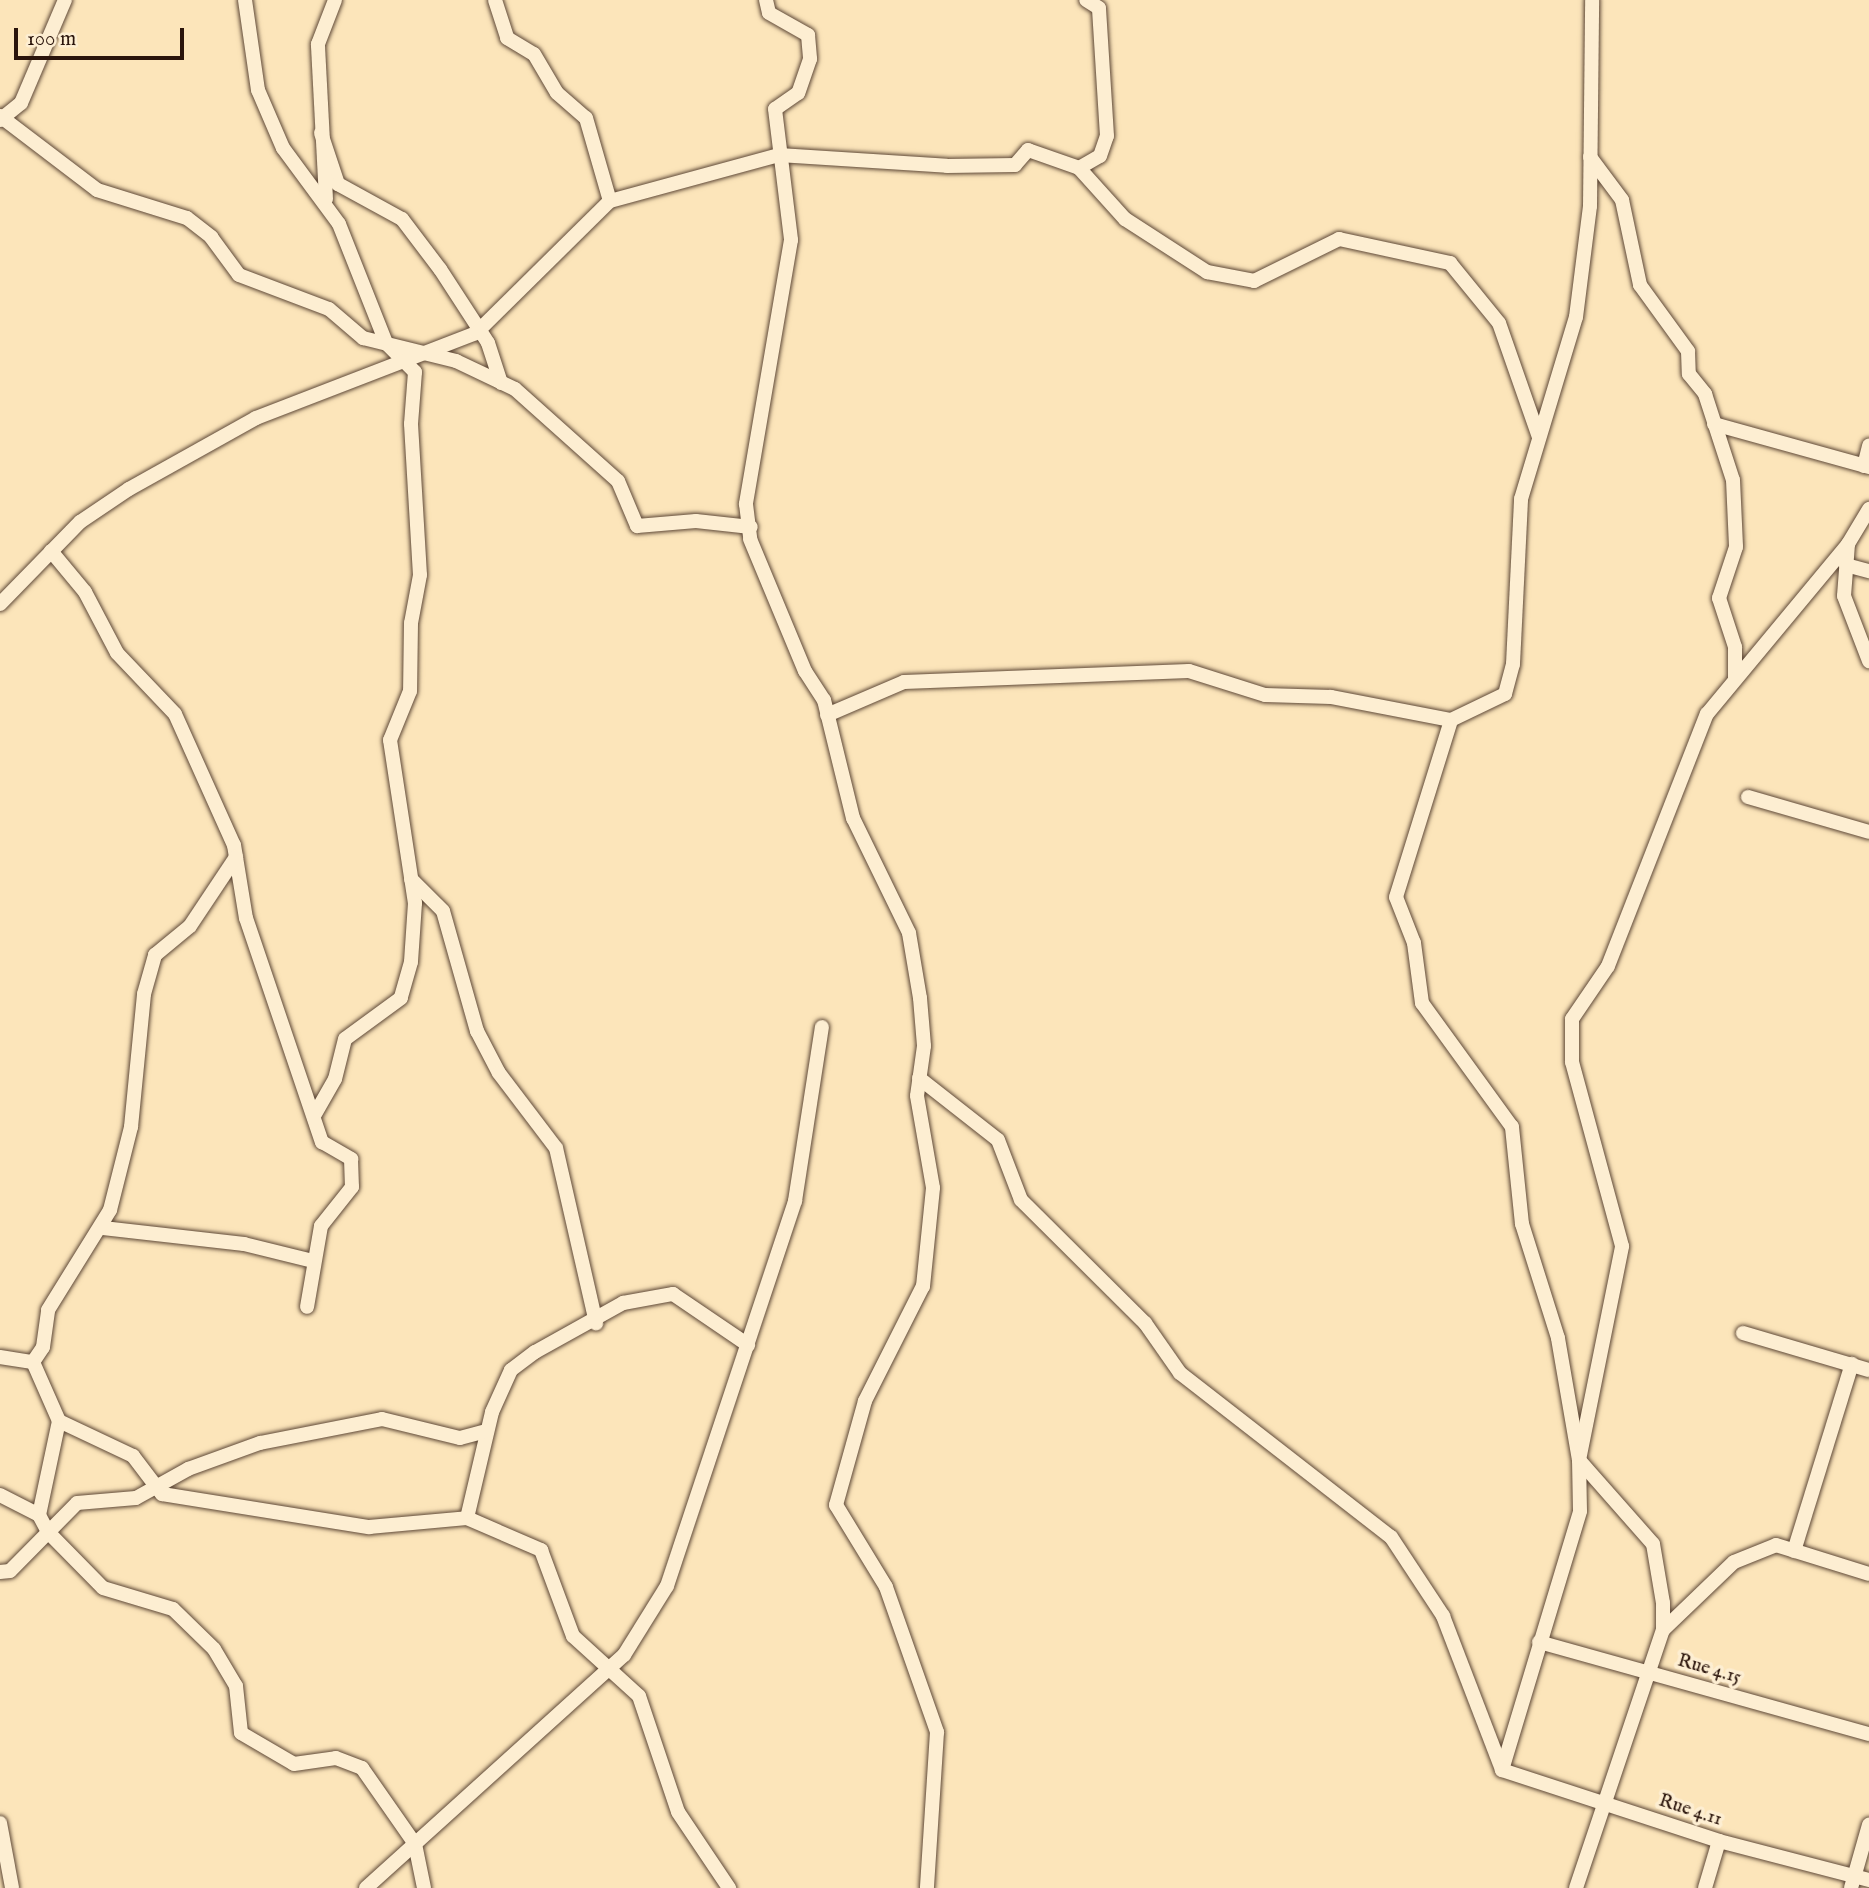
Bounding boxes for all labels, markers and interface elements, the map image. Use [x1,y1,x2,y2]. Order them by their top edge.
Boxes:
scale bar [18,14,187,58]
text: 100 m [27,26,76,53]
street label: Rue 4.15 [1675,1650,1743,1690]
street label: Rue 4.11 [1656,1790,1724,1832]

